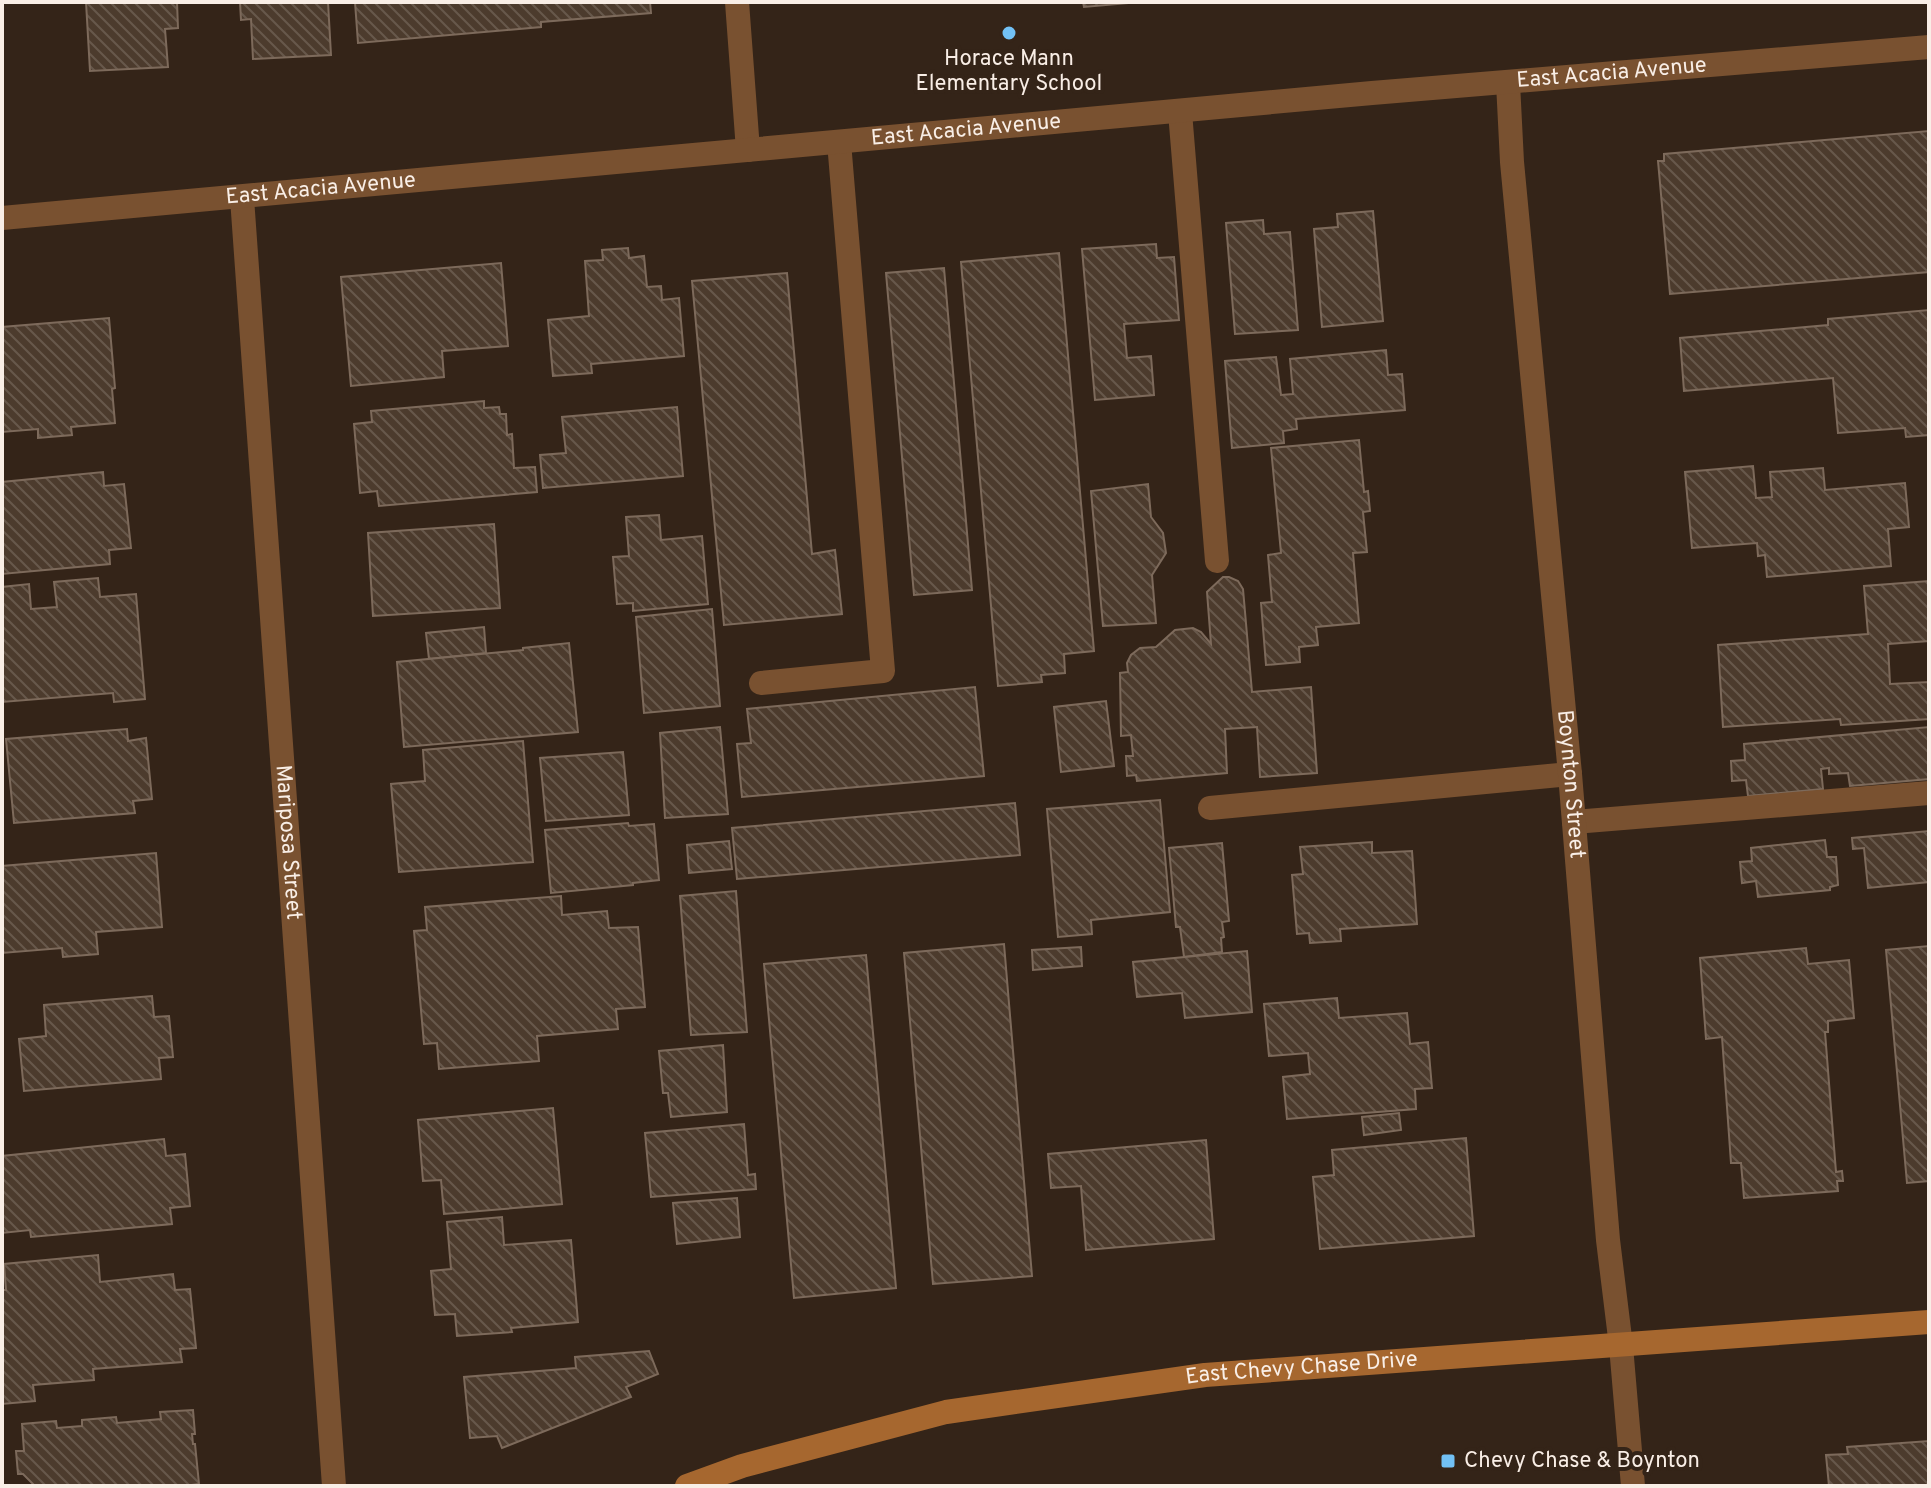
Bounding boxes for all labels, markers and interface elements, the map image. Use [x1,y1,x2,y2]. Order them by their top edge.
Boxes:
marker: Horace Mann Elementary School [1000,24,1018,42]
place label: Horace Mann Elementary School [916,46,1102,98]
street label: East Acacia Avenue [1515,52,1708,95]
street label: East Acacia Avenue [870,108,1062,152]
street label: East Acacia Avenue [224,167,417,211]
street label: Boynton Street [1550,709,1590,860]
street label: Mariposa Street [269,764,307,921]
street label: East Chevy Chase Drive [1184,1346,1419,1391]
place label: Chevy Chase & Boynton [1464,1448,1700,1475]
marker: Chevy Chase & Boynton [1439,1452,1457,1470]

